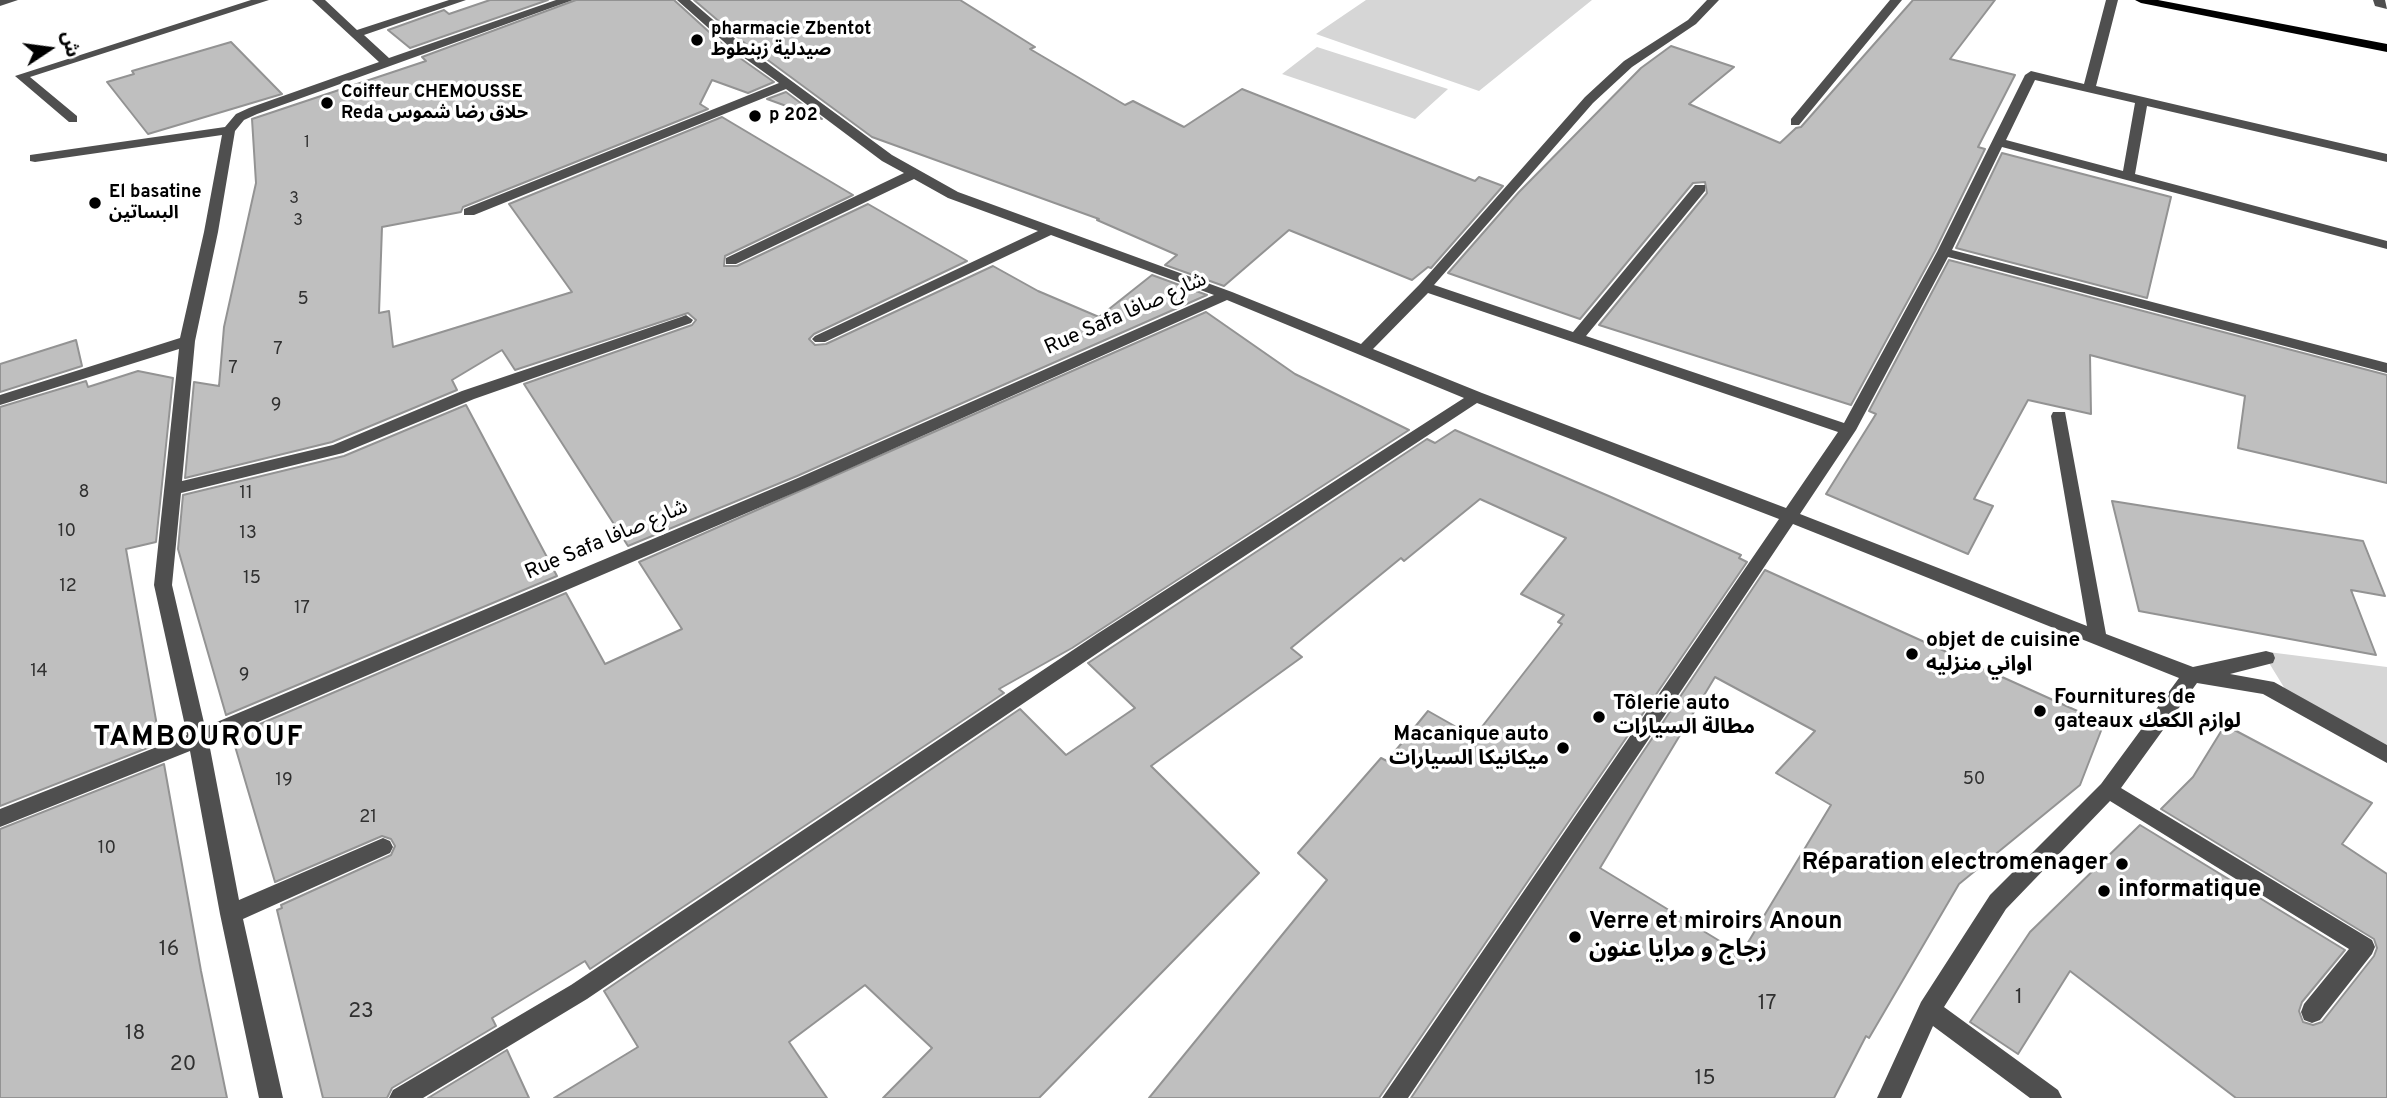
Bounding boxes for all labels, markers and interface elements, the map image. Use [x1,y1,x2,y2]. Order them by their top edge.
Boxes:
north arrow [14,14,84,84]
place label: pharmacie Zbentot صيدلية زبنطوط [711,19,871,61]
text: ش [55,29,84,60]
marker: pharmacie Zbentot صيدلية زبنطوط [689,32,705,48]
place label: Coiffeur CHEMOUSSE Reda حلاق رضا شموس [341,82,528,124]
marker: Coiffeur CHEMOUSSE Reda حلاق رضا شموس [319,95,335,111]
place label: p 202 [769,105,818,127]
marker: p 202 [747,108,763,124]
house number: 1 [304,134,310,154]
place label: El basatine البساتين [109,182,201,224]
house number: 3 [289,190,299,210]
marker: El basatine البساتين [87,195,103,211]
house number: 3 [293,212,303,232]
street label: Rue Safa شارع صافا [1041,268,1211,362]
house number: 5 [297,289,309,311]
house number: 7 [273,339,283,361]
house number: 7 [228,358,238,380]
house number: 9 [271,395,281,417]
house number: 8 [79,482,89,504]
house number: 11 [239,483,253,505]
street label: Rue Safa شارع صافا [522,495,692,587]
house number: 10 [58,521,76,543]
house number: 13 [239,523,257,545]
house number: 15 [243,568,261,590]
house number: 12 [59,576,77,598]
house number: 17 [294,598,310,620]
place label: objet de cuisine اواني منزليه [1926,629,2080,679]
marker: objet de cuisine اواني منزليه [1904,646,1920,662]
house number: 14 [30,661,48,683]
house number: 9 [239,665,249,687]
place label: Fournitures de gateaux لوازم الكعك [2054,686,2241,736]
place label: Tôlerie auto مطالة السيارات [1613,692,1755,742]
marker: Fournitures de gateaux لوازم الكعك [2032,703,2048,719]
marker: Tôlerie auto مطالة السيارات [1591,709,1607,725]
district label: TAMBOUROUF [95,722,303,756]
place label: Macanique auto ميكانيكا السيارات [1389,723,1549,773]
marker: Macanique auto ميكانيكا السيارات [1555,740,1571,756]
house number: 50 [1963,769,1985,791]
house number: 19 [275,770,293,792]
house number: 21 [359,807,377,829]
house number: 10 [98,838,116,860]
place label: Réparation electromenager [1802,850,2108,878]
marker: Réparation electromenager [2114,856,2130,872]
place label: informatique [2118,877,2261,905]
marker: informatique [2096,883,2112,899]
place label: Verre et miroirs Anoun زجاج و مرايا عنون [1589,909,1842,965]
marker: Verre et miroirs Anoun زجاج و مرايا عنون [1567,929,1583,945]
house number: 16 [159,938,179,964]
house number: 1 [2015,986,2023,1012]
house number: 17 [1758,992,1776,1018]
house number: 23 [348,1000,374,1026]
house number: 18 [125,1022,145,1048]
house number: 20 [170,1053,196,1079]
house number: 15 [1695,1067,1715,1093]

